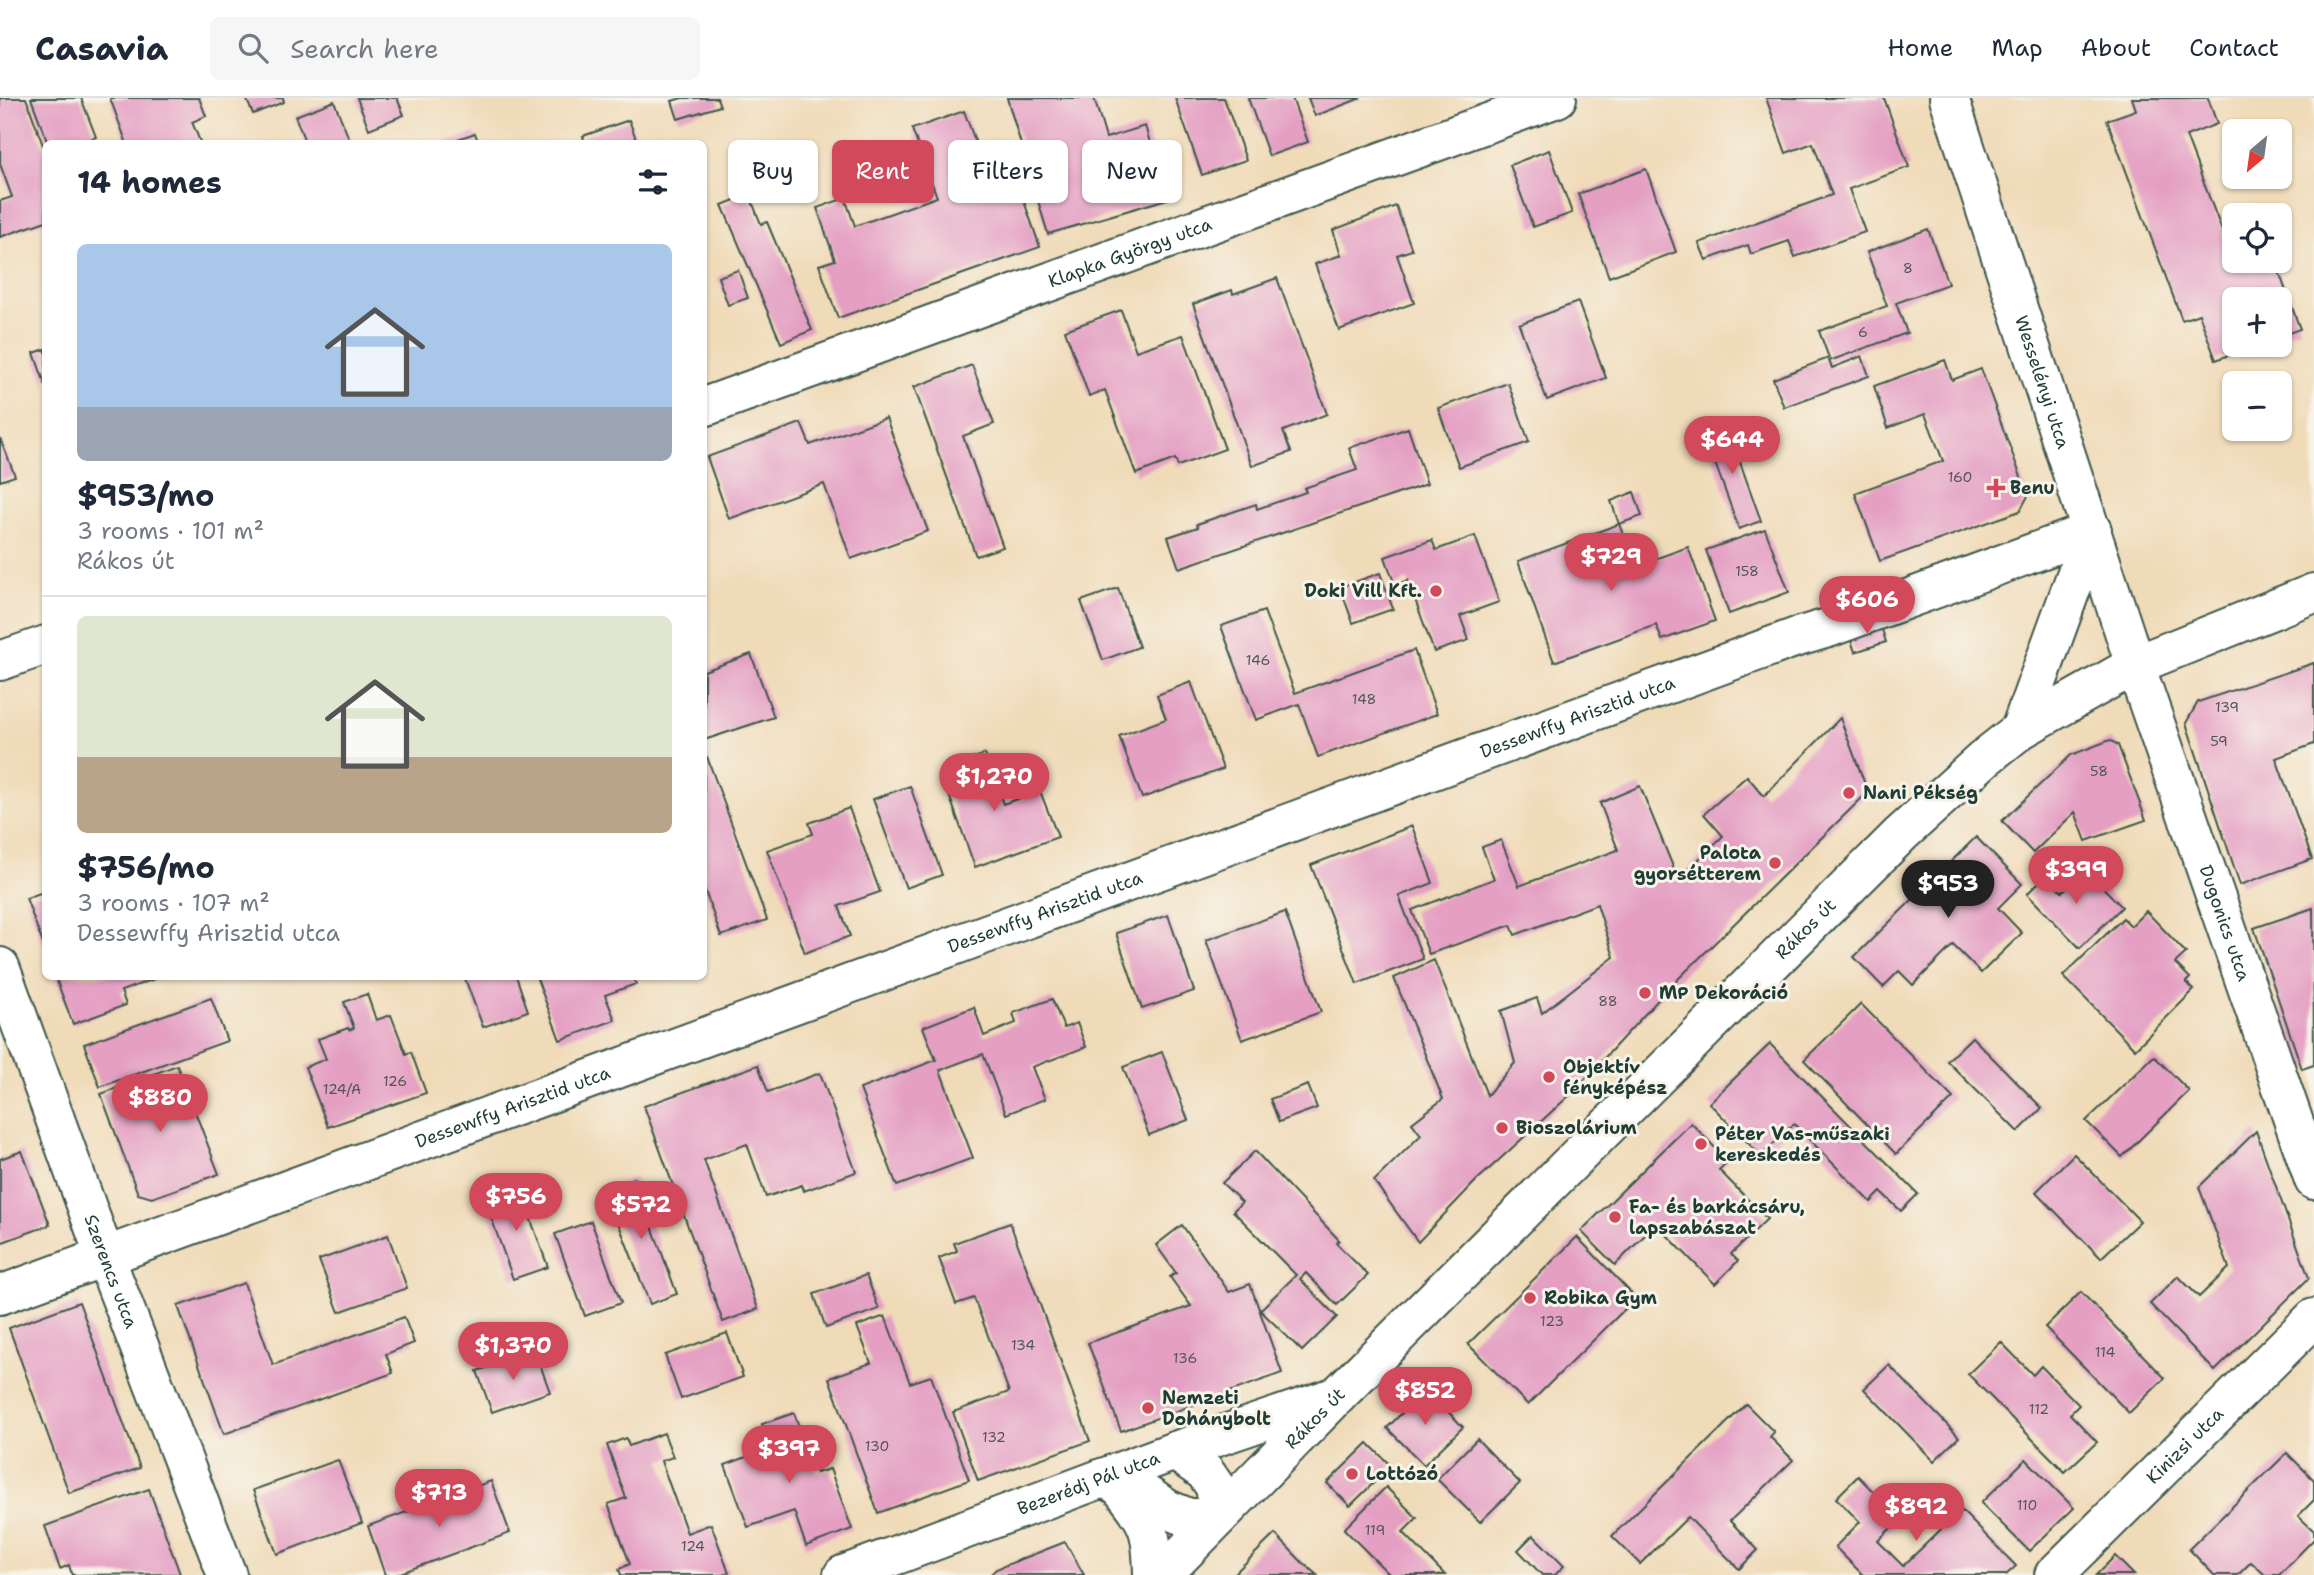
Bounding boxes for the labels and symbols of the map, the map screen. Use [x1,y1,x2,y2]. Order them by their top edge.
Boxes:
north arrow [2222,119,2292,189]
street label: Klapka György utca [1045,212,1215,293]
house number: 8 [1903,259,1913,277]
street label: Wesselényi utca [2009,312,2075,452]
house number: 6 [1858,323,1868,341]
pin: $644 [1691,416,1773,476]
house number: 160 [1948,468,1972,486]
place label: Benu [2010,476,2055,500]
marker: Benu [1988,480,2004,496]
pin: $729 [1570,533,1652,593]
house number: 158 [1735,562,1759,580]
pin: $606 [1826,576,1908,636]
place label: Doki Vill Kft. [1304,579,1422,603]
marker: Doki Vill Kft. [1428,583,1444,599]
house number: 146 [1246,651,1270,669]
street label: Dessewffy Arisztid utca [1477,671,1678,764]
house number: 148 [1352,690,1376,708]
house number: 139 [2215,698,2239,716]
house number: 59 [2210,732,2228,750]
pin: $1,270 [937,754,1051,813]
house number: 58 [2090,762,2108,780]
place label: Nani Pékség [1863,781,1978,805]
marker: Nani Pékség [1841,785,1857,801]
place label: Palota gyorsétterem [1634,841,1762,886]
pin: $399 [2035,846,2117,906]
marker: Palota gyorsétterem [1767,855,1783,871]
pin: $953 [1907,860,1989,920]
street label: Dugonics utca [2193,862,2256,984]
street label: Dessewffy Arisztid utca [944,866,1146,959]
street label: Rákos út [1770,893,1841,965]
place label: MP Dekoráció [1659,981,1788,1005]
marker: MP Dekoráció [1637,985,1653,1001]
house number: 88 [1598,992,1618,1010]
place label: Objektív fényképész [1563,1055,1667,1100]
street label: Dessewffy Arisztid utca [412,1061,614,1154]
marker: Objektív fényképész [1541,1069,1557,1085]
house number: 126 [383,1072,407,1090]
pin: $880 [119,1074,201,1134]
house number: 124/A [323,1080,361,1098]
place label: Bioszolárium [1516,1116,1637,1140]
marker: Bioszolárium [1494,1120,1510,1136]
place label: Péter Vas-műszaki kereskedés [1715,1122,1890,1167]
marker: Péter Vas-műszaki kereskedés [1693,1136,1709,1152]
pin: $756 [475,1174,557,1233]
pin: $572 [600,1182,682,1241]
place label: Fa- és barkácsáru, lapszabászat [1629,1195,1805,1240]
marker: Fa- és barkácsáru, lapszabászat [1607,1209,1623,1225]
street label: Szerencs utca [79,1211,143,1332]
place label: Robika Gym [1544,1286,1658,1310]
marker: Robika Gym [1522,1290,1538,1306]
house number: 123 [1540,1312,1564,1330]
pin: $1,370 [456,1322,570,1382]
house number: 134 [1011,1336,1035,1354]
house number: 114 [2095,1343,2115,1361]
house number: 136 [1173,1349,1197,1367]
pin: $852 [1384,1368,1466,1427]
street label: Rákos út [1280,1382,1351,1454]
place label: Nemzeti Dohánybolt [1162,1386,1271,1431]
marker: Nemzeti Dohánybolt [1140,1400,1156,1416]
house number: 112 [2029,1400,2049,1418]
street label: Kinizsi utca [2141,1402,2229,1489]
pin: $397 [748,1426,830,1485]
house number: 132 [982,1428,1006,1446]
house number: 130 [865,1437,889,1455]
street label: Bezerédj Pál utca [1014,1446,1163,1521]
place label: Lottózó [1366,1462,1438,1486]
marker: Lottózó [1344,1466,1360,1482]
pin: $713 [398,1470,480,1529]
pin: $892 [1875,1484,1957,1543]
house number: 110 [2017,1496,2037,1514]
house number: 119 [1365,1521,1385,1539]
house number: 124 [681,1537,705,1555]

